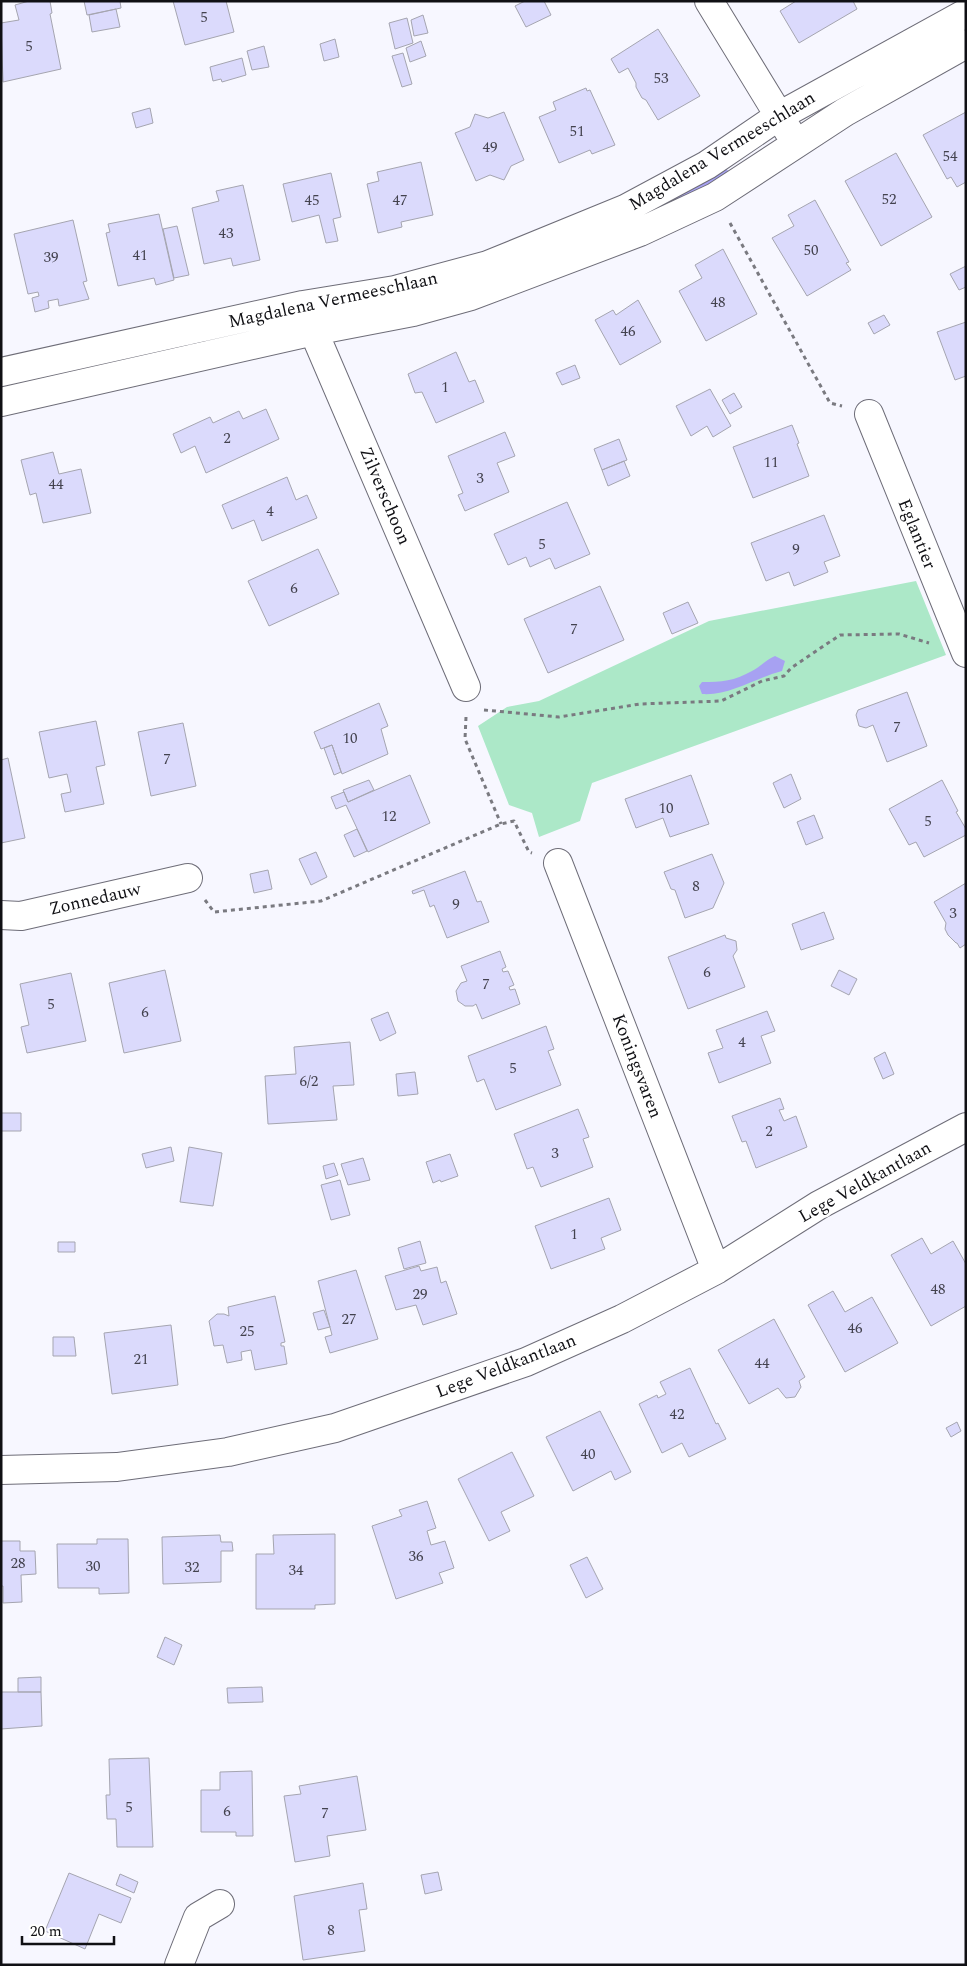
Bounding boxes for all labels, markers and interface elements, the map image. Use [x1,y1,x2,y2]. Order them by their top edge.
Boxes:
house number: 5 [200,6,208,29]
house number: 5 [25,35,33,58]
house number: 53 [653,67,669,90]
street label: Magdalena Vermeeschlaan [624,84,820,218]
house number: 51 [569,120,585,143]
house number: 49 [482,136,498,159]
house number: 54 [942,145,958,168]
house number: 52 [881,188,897,211]
house number: 45 [304,189,320,212]
house number: 47 [392,189,408,212]
house number: 43 [218,222,234,245]
house number: 50 [803,239,819,262]
house number: 41 [132,244,148,267]
house number: 39 [43,246,59,269]
street label: Magdalena Vermeeschlaan [226,265,440,335]
house number: 48 [710,291,726,314]
house number: 46 [620,320,636,343]
house number: 1 [441,376,449,399]
house number: 2 [223,427,231,450]
street label: Zilverschoon [352,443,418,549]
house number: 11 [763,451,779,474]
house number: 3 [476,467,484,490]
house number: 44 [48,473,64,496]
street label: Eglantier [891,495,943,573]
house number: 4 [266,500,274,523]
house number: 5 [538,533,546,556]
house number: 9 [792,538,800,561]
house number: 6 [290,577,298,600]
house number: 7 [570,618,578,641]
house number: 7 [893,716,901,739]
house number: 10 [342,727,358,750]
house number: 7 [163,748,171,771]
house number: 10 [658,797,674,820]
house number: 12 [381,805,397,828]
house number: 5 [924,810,932,833]
street label: Zonnedauw [47,875,144,923]
house number: 8 [692,875,700,898]
house number: 9 [452,893,460,916]
house number: 3 [949,902,957,925]
house number: 6 [703,961,711,984]
house number: 7 [482,973,490,996]
house number: 5 [47,993,55,1016]
house number: 6 [141,1001,149,1024]
street label: Koningsvaren [605,1010,669,1122]
house number: 4 [738,1031,746,1054]
house number: 5 [509,1057,517,1080]
house number: 6/2 [300,1070,318,1093]
house number: 2 [765,1120,773,1143]
street label: Lege Veldkantlaan [794,1134,936,1230]
house number: 3 [551,1142,559,1165]
house number: 1 [570,1223,578,1246]
house number: 48 [930,1278,946,1301]
house number: 29 [412,1283,428,1306]
house number: 27 [341,1308,357,1331]
house number: 46 [847,1317,863,1340]
house number: 25 [239,1320,255,1343]
street label: Lege Veldkantlaan [432,1327,580,1405]
house number: 21 [133,1348,149,1371]
house number: 44 [754,1352,770,1375]
house number: 42 [669,1403,685,1426]
house number: 40 [580,1443,596,1466]
house number: 36 [408,1545,424,1568]
house number: 28 [10,1552,26,1575]
house number: 30 [85,1555,101,1578]
house number: 32 [184,1556,200,1579]
house number: 34 [288,1559,304,1582]
house number: 5 [125,1796,133,1819]
house number: 6 [223,1800,231,1823]
house number: 7 [321,1802,329,1825]
scale bar [22,1914,115,1946]
house number: 8 [327,1919,335,1942]
text: 20 m [30,1920,62,1943]

